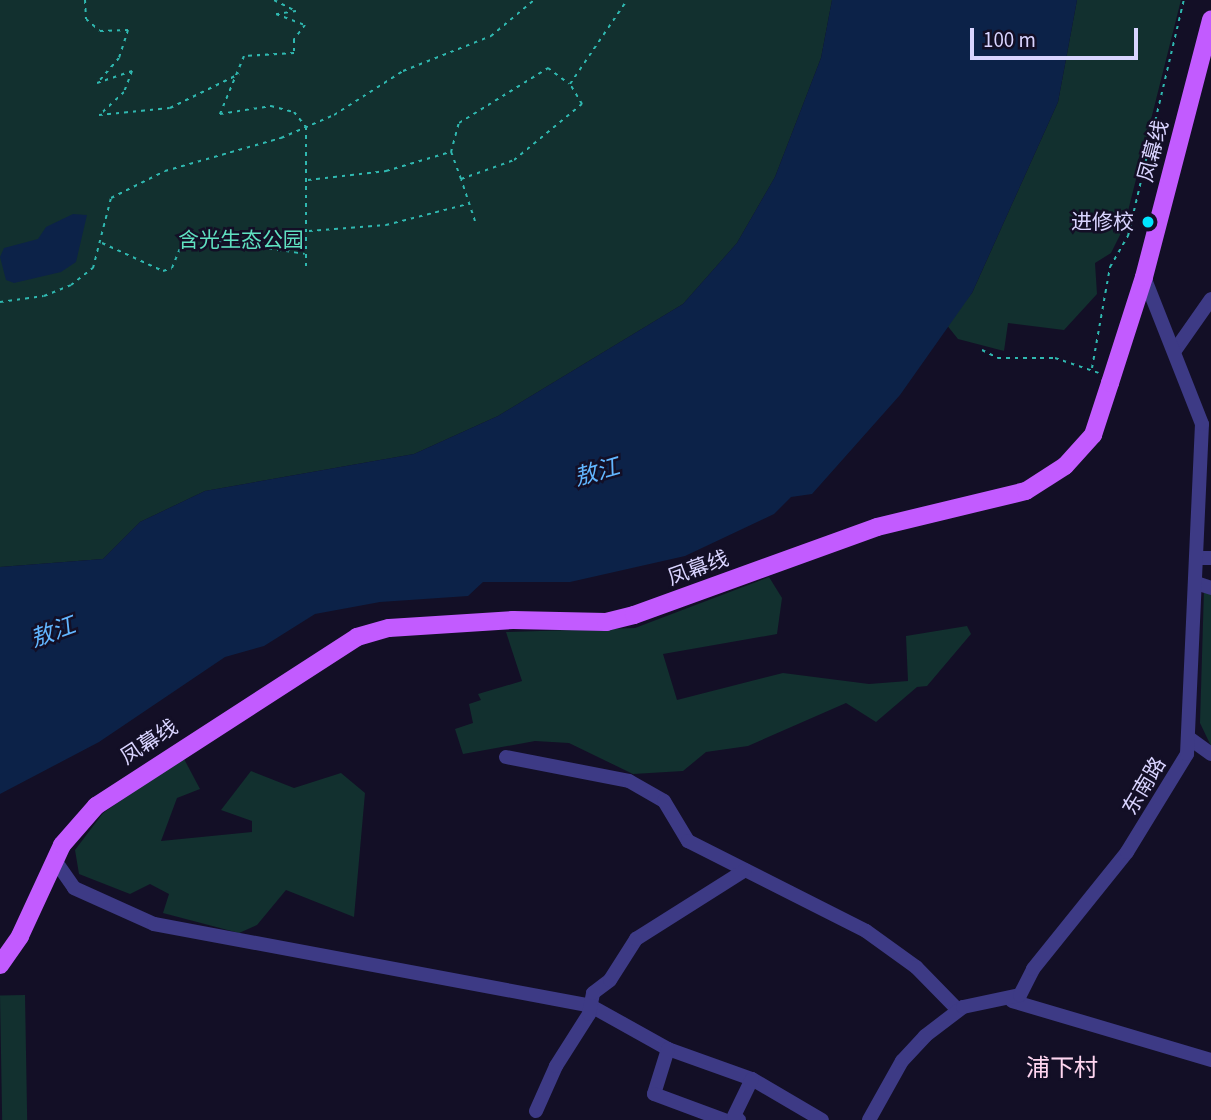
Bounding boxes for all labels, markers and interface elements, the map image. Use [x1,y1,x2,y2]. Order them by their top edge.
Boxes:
scale bar [973,14,1141,58]
text: 100 m [983,25,1036,55]
street label: 凤幕线 [1133,117,1173,185]
place label: 进修校 [1071,209,1134,235]
marker: 进修校 [1140,214,1156,230]
park label: 含光生态公园 [178,227,304,253]
water label: 敖江 [571,453,623,493]
street label: 凤幕线 [664,545,732,591]
water label: 敖江 [27,612,79,654]
street label: 凤幕线 [116,714,182,770]
street label: 东南路 [1117,753,1171,819]
district label: 浦下村 [1026,1055,1098,1083]

